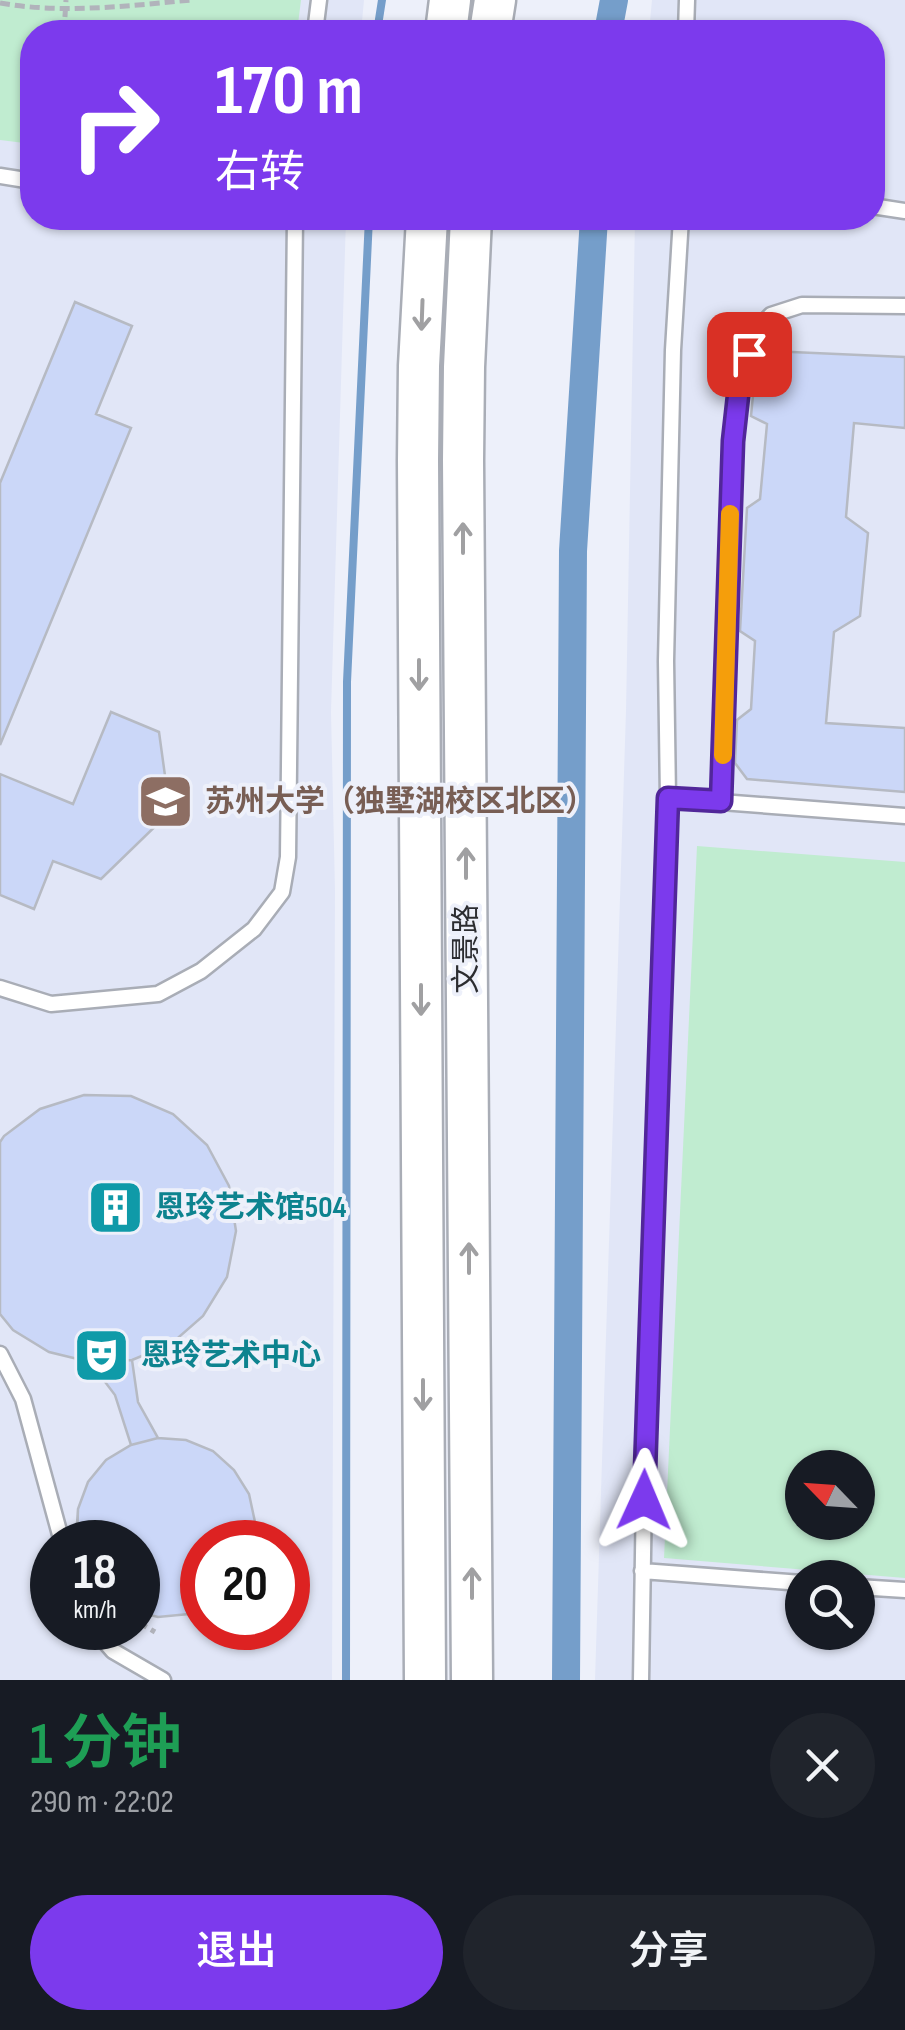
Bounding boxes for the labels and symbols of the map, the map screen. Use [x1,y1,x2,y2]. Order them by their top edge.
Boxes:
one-way arrow [412,298,431,330]
pin [707,312,792,397]
one-way arrow [454,522,473,554]
one-way arrow [410,658,429,690]
school or university icon: 苏州大学（独墅湖校区北区） [136,772,196,832]
place label: 苏州大学（独墅湖校区北区） [205,784,595,820]
one-way arrow [456,847,476,880]
street label: 文景路 [449,904,485,994]
one-way arrow [412,982,430,1015]
building icon: 恩玲艺术馆504 [86,1178,146,1238]
place label: 恩玲艺术馆504 [155,1190,346,1226]
one-way arrow [460,1242,478,1274]
theatre icon: 恩玲艺术中心 [72,1326,132,1386]
place label: 恩玲艺术中心 [141,1338,321,1374]
one-way arrow [414,1378,432,1410]
position arrow [592,1448,696,1552]
north arrow [785,1450,875,1540]
speed limit sign: 20 [180,1520,310,1650]
one-way arrow [462,1567,481,1599]

